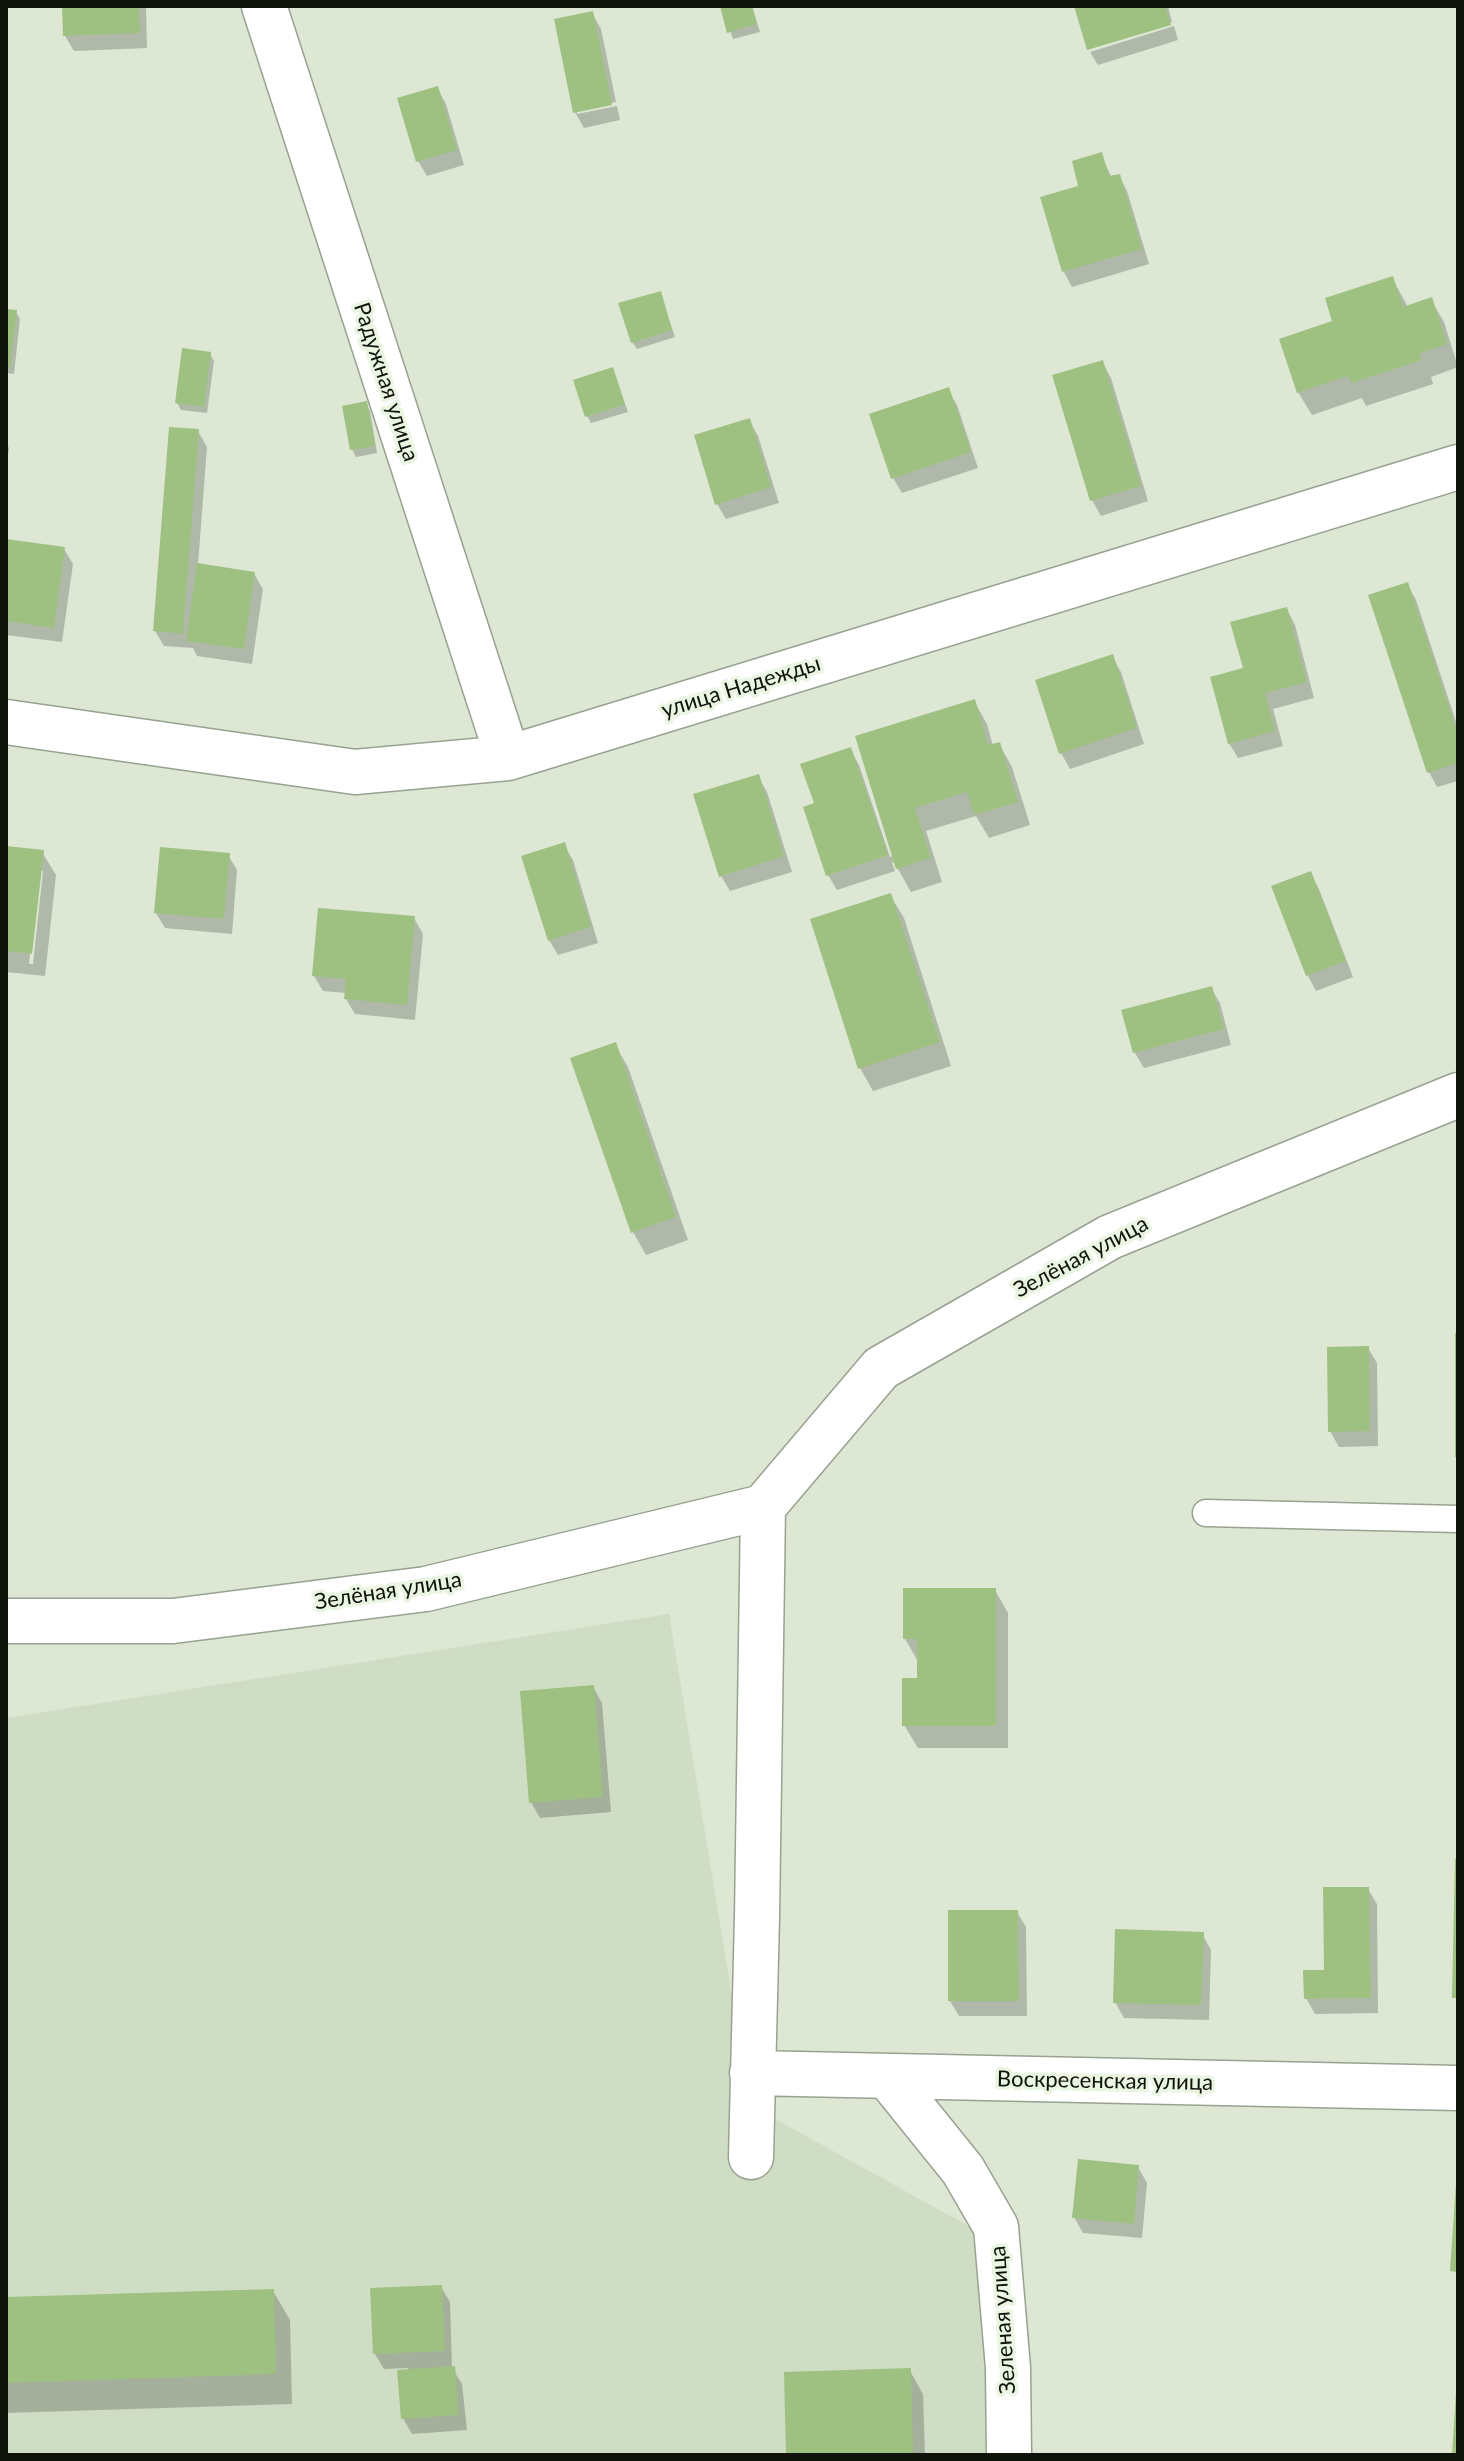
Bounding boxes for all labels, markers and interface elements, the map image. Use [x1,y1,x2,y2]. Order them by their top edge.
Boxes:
street label: Радужная улица [348,299,424,465]
street label: улица Надежды [658,650,824,724]
street label: Зелёная улица [1009,1210,1153,1304]
street label: Зелёная улица [313,1566,463,1616]
street label: Воскресенская улица [997,2066,1213,2096]
street label: Зеленая улица [985,2245,1021,2395]

